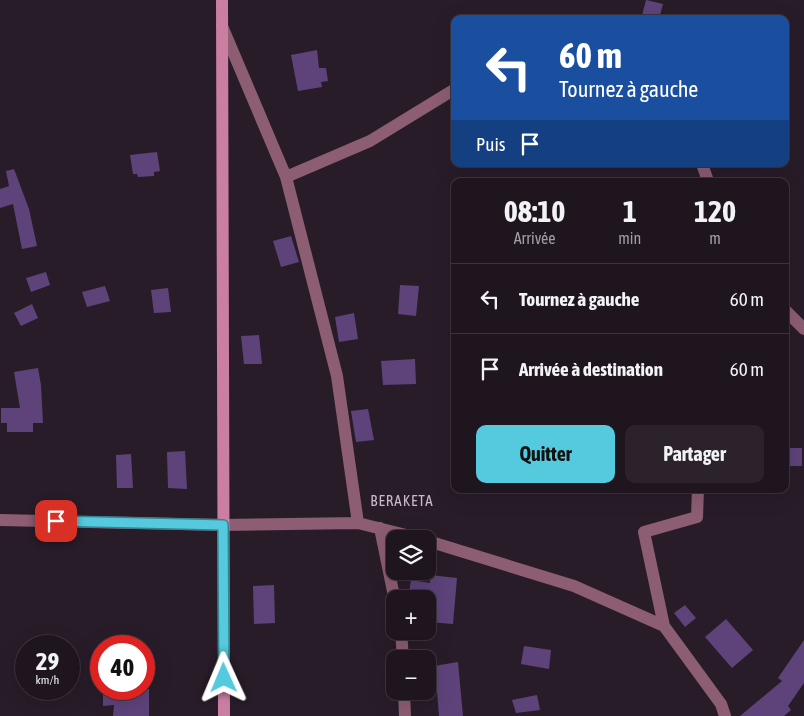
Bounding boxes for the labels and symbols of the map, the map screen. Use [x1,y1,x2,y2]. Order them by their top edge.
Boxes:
district label: BERAKETA [370,492,434,509]
pin [35,500,77,542]
speed limit sign: 40 [90,635,155,700]
position arrow [197,651,249,703]

